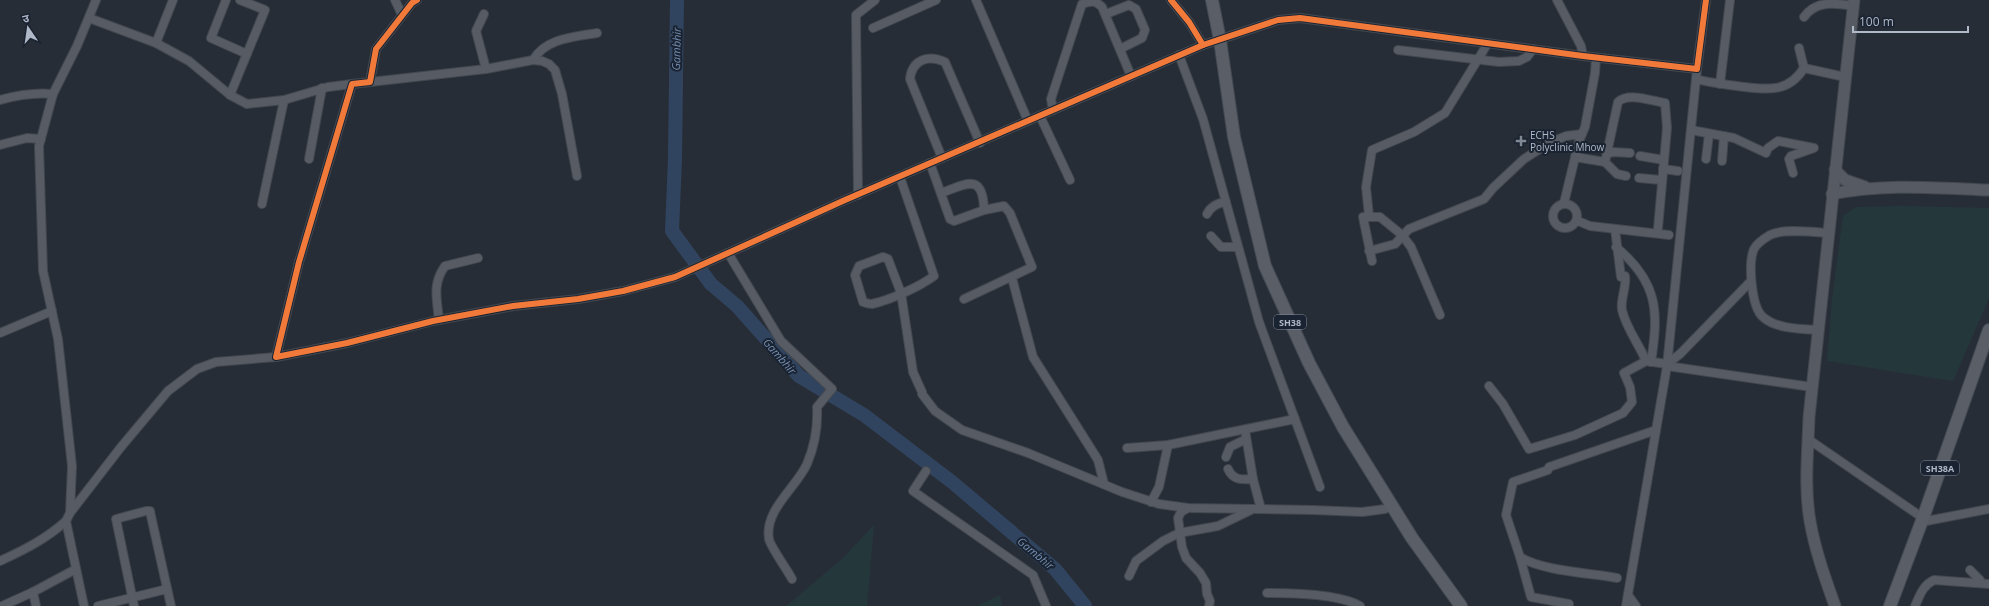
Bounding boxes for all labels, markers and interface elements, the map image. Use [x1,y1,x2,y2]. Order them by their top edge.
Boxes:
north arrow [8,8,48,48]
scale bar [1853,8,1968,34]
text: उ [21,10,31,26]
text: 100 m [1859,13,1894,30]
water label: Gambhir [668,27,684,71]
place label: ECHS Polyclinic Mhow [1530,128,1605,154]
marker: ECHS Polyclinic Mhow [1515,135,1527,147]
road number: SH38 [1274,315,1306,329]
water label: Gambhir [760,335,800,378]
road number: SH38A [1921,461,1959,475]
water label: Gambhir [1015,533,1058,573]

